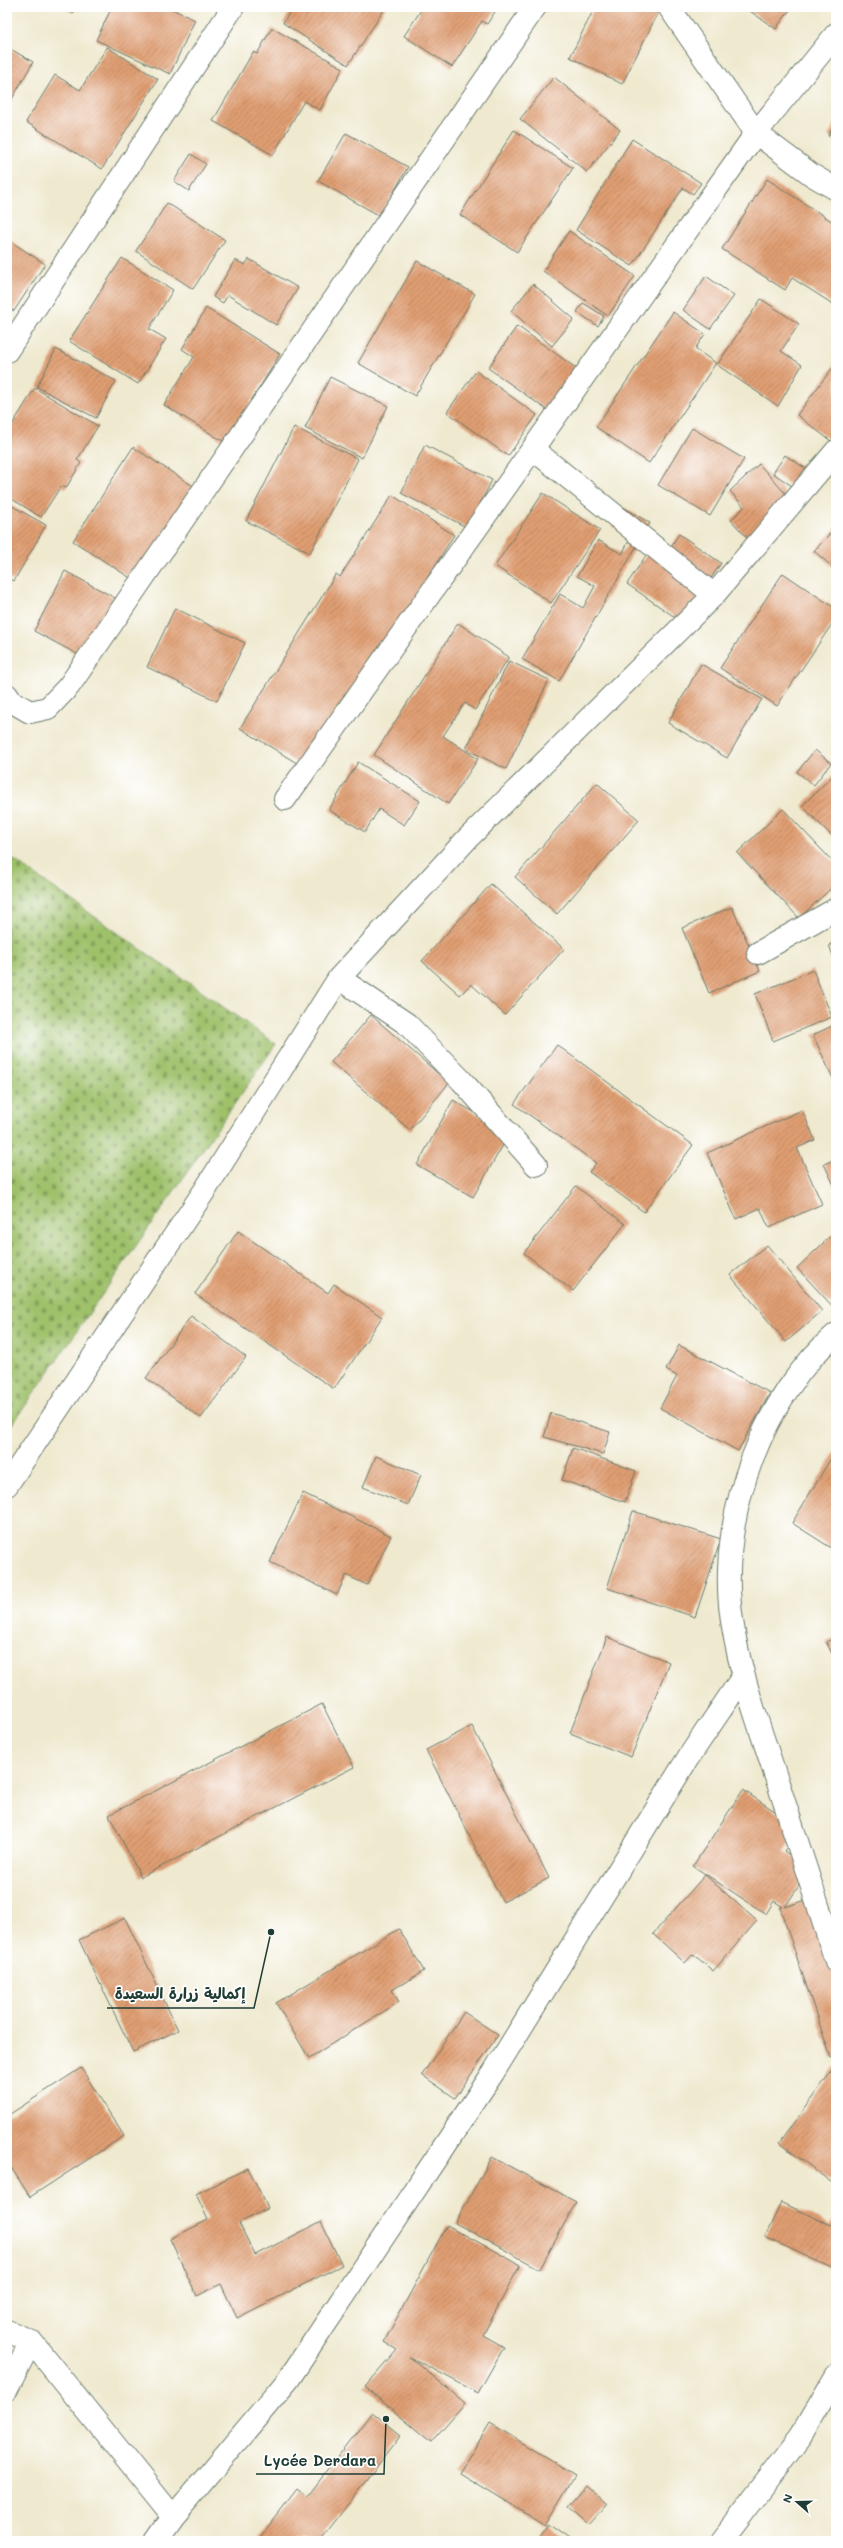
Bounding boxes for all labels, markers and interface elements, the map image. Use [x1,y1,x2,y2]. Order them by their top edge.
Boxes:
callout: إكمالية زرارة السعيدة [107,1981,254,2008]
text: إكمالية زرارة السعيدة [115,1983,245,2004]
callout: Lycée Derdara [256,2447,384,2474]
text: Lycée Derdara [264,2450,376,2470]
north arrow [777,2482,817,2522]
text: N [779,2492,796,2505]

